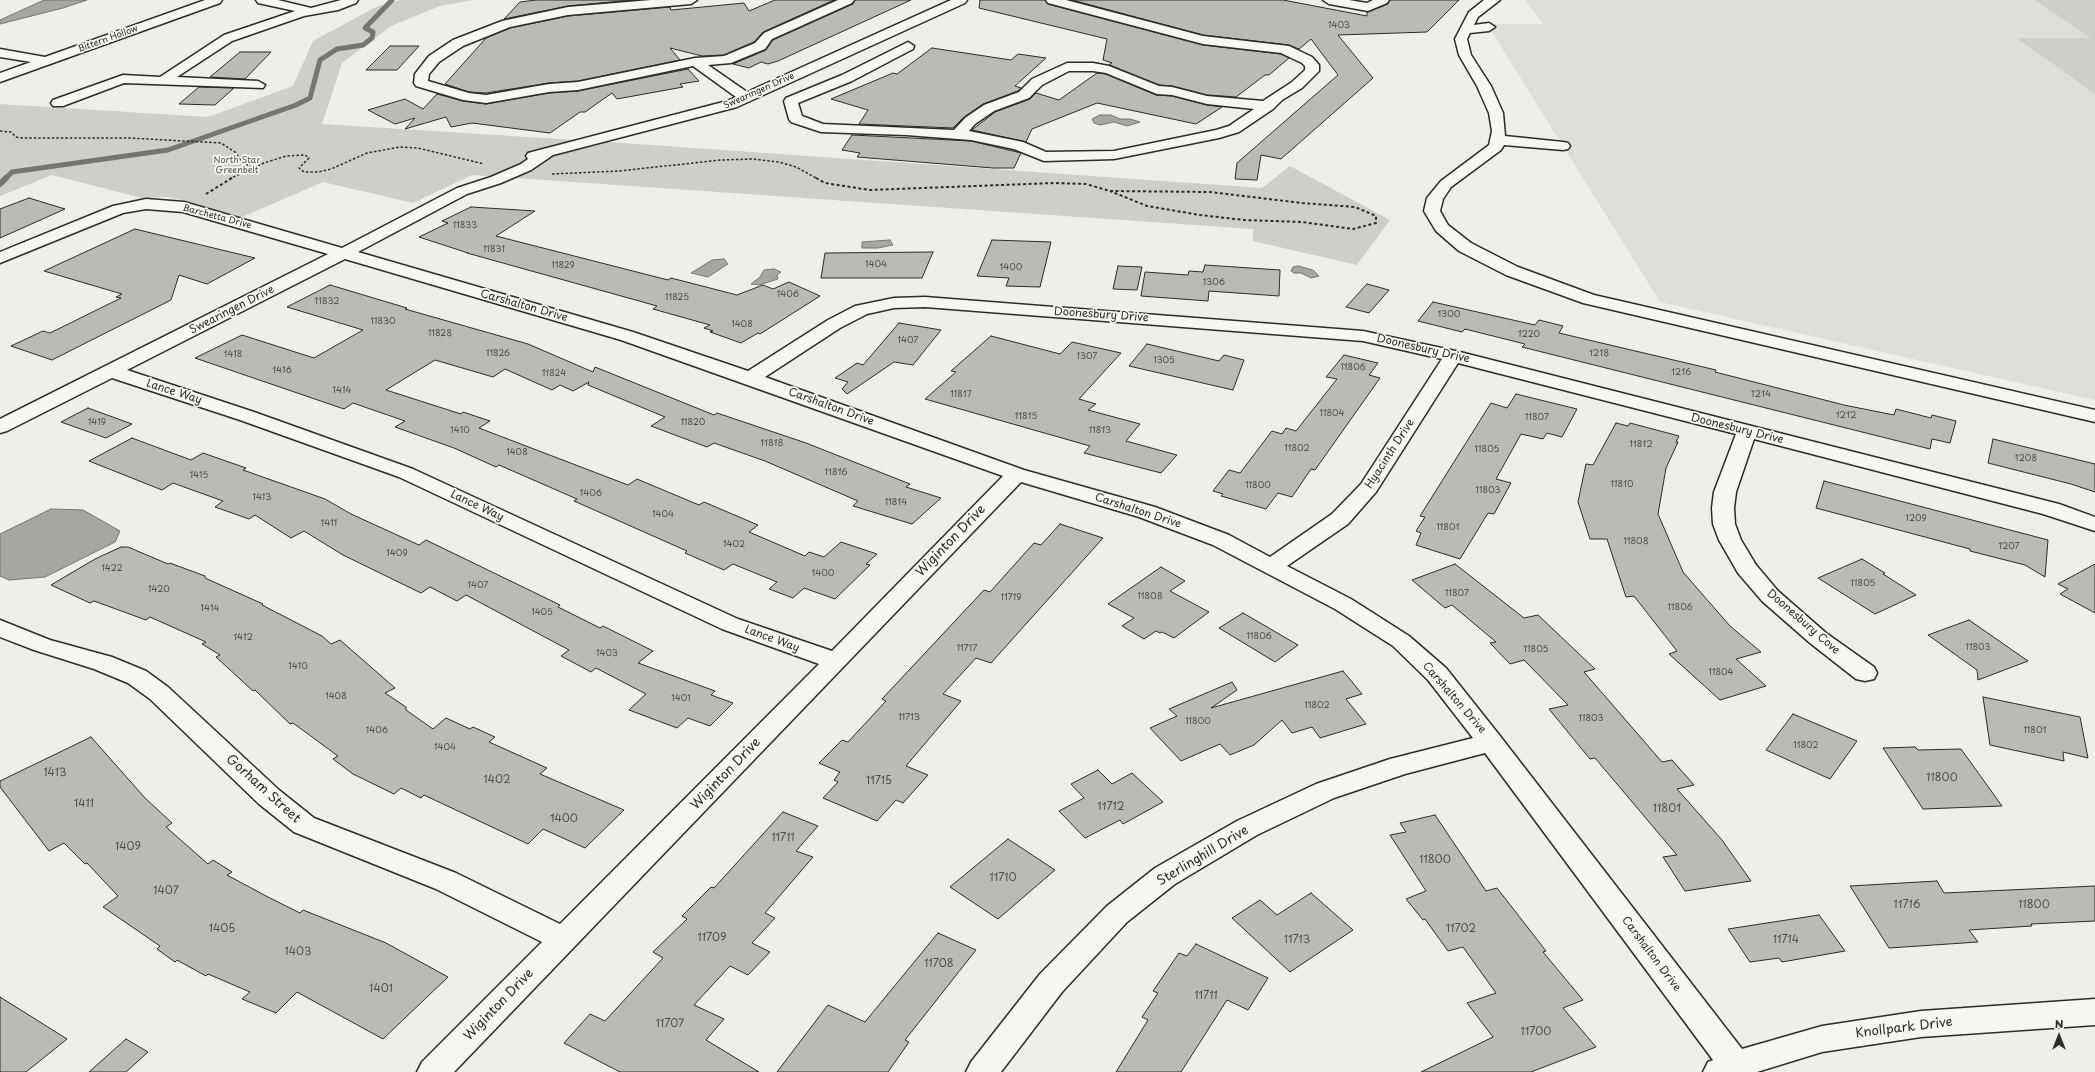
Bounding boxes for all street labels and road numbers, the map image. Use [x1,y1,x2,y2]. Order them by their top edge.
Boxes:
street label: Bittern Hollow [77,23,139,55]
street label: Swearingen Drive [722,71,796,111]
street label: Barchetta Drive [182,203,252,231]
street label: Swearingen Drive [187,283,277,337]
street label: Carshalton Drive [479,287,569,325]
street label: Doonesbury Drive [1053,305,1149,325]
street label: Doonesbury Drive [1375,332,1471,366]
street label: Lance Way [145,377,203,407]
street label: Carshalton Drive [786,385,876,429]
street label: Doonesbury Drive [1689,411,1785,447]
street label: Hyacinth Drive [1363,417,1417,491]
street label: Lance Way [448,488,506,524]
street label: Carshalton Drive [1093,491,1183,531]
street label: Wiginton Drive [913,502,989,580]
street label: Doonesbury Cove [1764,587,1842,657]
street label: Lance Way [743,623,801,655]
street label: Carshalton Drive [1419,660,1489,736]
street label: Wiginton Drive [688,735,764,813]
street label: Gorham Street [222,751,304,827]
street label: Sterlinghill Drive [1154,823,1252,889]
street label: Carshalton Drive [1619,914,1683,994]
street label: Wiginton Drive [461,966,537,1044]
street label: Knollpark Drive [1855,1014,1953,1042]

